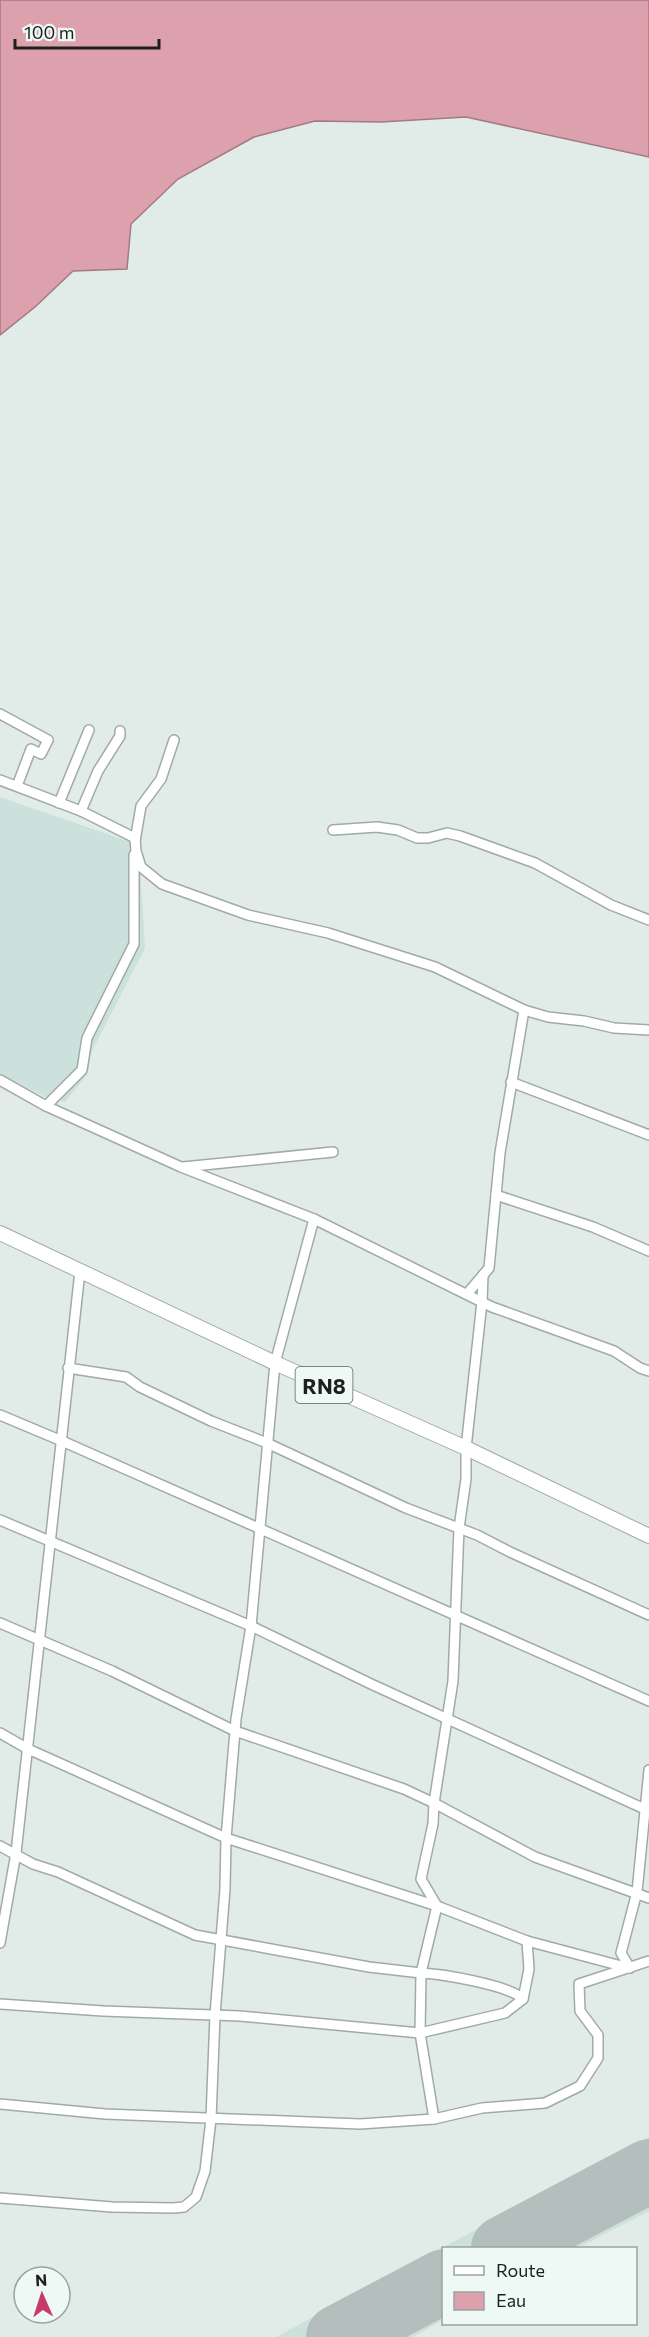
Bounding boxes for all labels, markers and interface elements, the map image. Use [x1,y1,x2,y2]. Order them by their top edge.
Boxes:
scale bar [15,12,159,50]
text: 100 m [24,21,74,43]
road number: RN8 [296,1367,352,1403]
legend [442,2247,637,2325]
text: Route [496,2259,545,2281]
north arrow [12,2265,72,2325]
text: N [35,2270,48,2289]
text: Eau [496,2289,526,2311]

